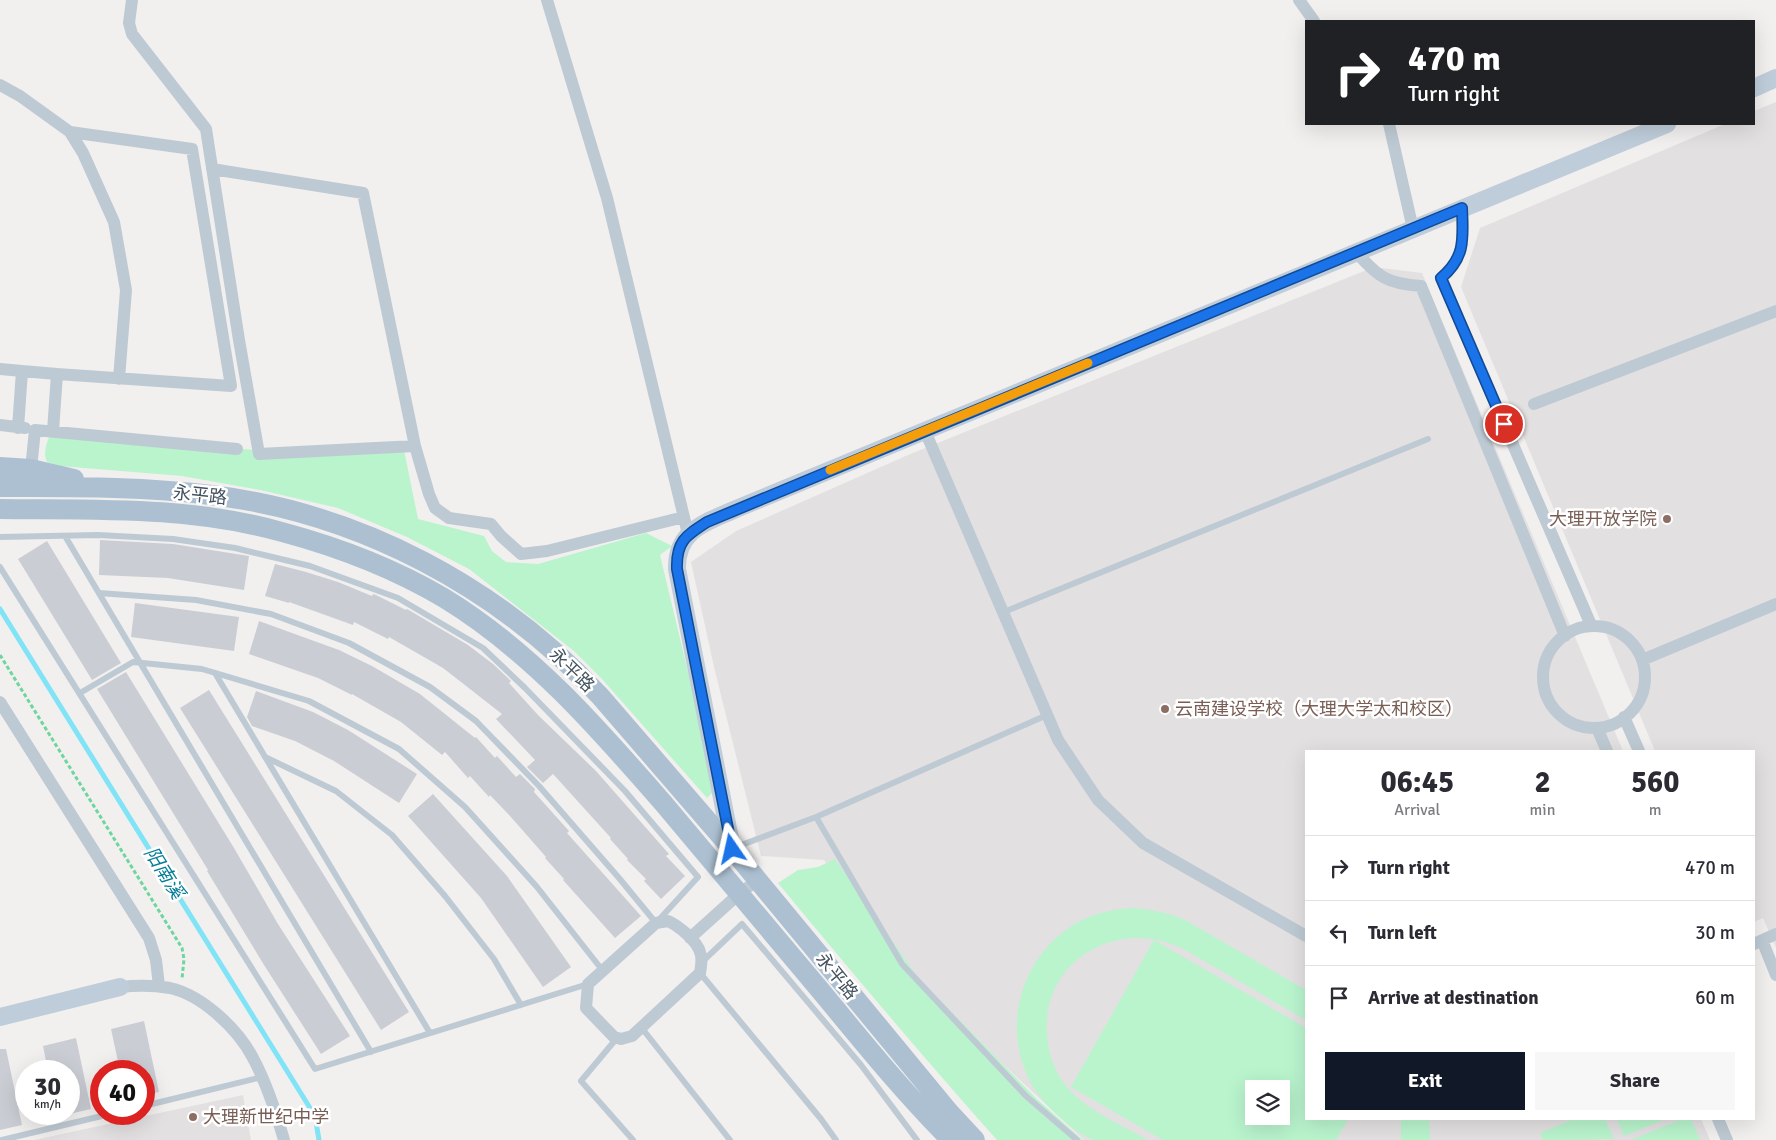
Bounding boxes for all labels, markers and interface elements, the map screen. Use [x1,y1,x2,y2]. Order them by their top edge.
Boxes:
text: 470 m [1408,37,1501,80]
icon: right [1325,40,1390,105]
text: Turn right [1408,80,1500,107]
pin [1483,403,1525,445]
icon: arrive [1490,410,1518,438]
street label: 永平路 [172,481,228,509]
place label: 大理开放学院 [1549,508,1657,530]
marker: 大理开放学院 [1661,513,1673,525]
street label: 永平路 [545,643,599,697]
place label: 云南建设学校（大理大学太和校区） [1175,698,1463,720]
marker: 云南建设学校（大理大学太和校区） [1159,703,1171,715]
text: 06:45 [1380,764,1454,801]
text: 2 [1534,764,1551,801]
text: 560 [1631,764,1679,801]
text: Arrival [1394,800,1440,820]
text: min [1530,800,1555,820]
text: m [1649,800,1662,820]
position arrow [705,822,757,874]
water label: 阳南溪 [139,842,190,905]
icon: right [1325,854,1353,882]
text: Turn right [1368,856,1450,880]
text: 470 m [1685,856,1735,880]
icon: left [1325,919,1353,947]
text: Turn left [1368,921,1437,945]
text: 30 m [1695,921,1735,945]
street label: 永平路 [811,948,863,1004]
icon: arrive [1325,984,1353,1012]
text: Arrive at destination [1368,986,1539,1010]
text: 60 m [1695,986,1735,1010]
button: Exit [1325,1052,1525,1110]
button: Share [1535,1052,1735,1110]
speed limit sign: 40 [90,1060,155,1125]
text: 30 [34,1071,61,1102]
map controls [1245,1080,1290,1125]
button: layers [1245,1080,1290,1125]
text: km/h [34,1097,61,1112]
place label: 大理新世纪中学 [203,1106,329,1128]
marker: 大理新世纪中学 [187,1111,199,1123]

